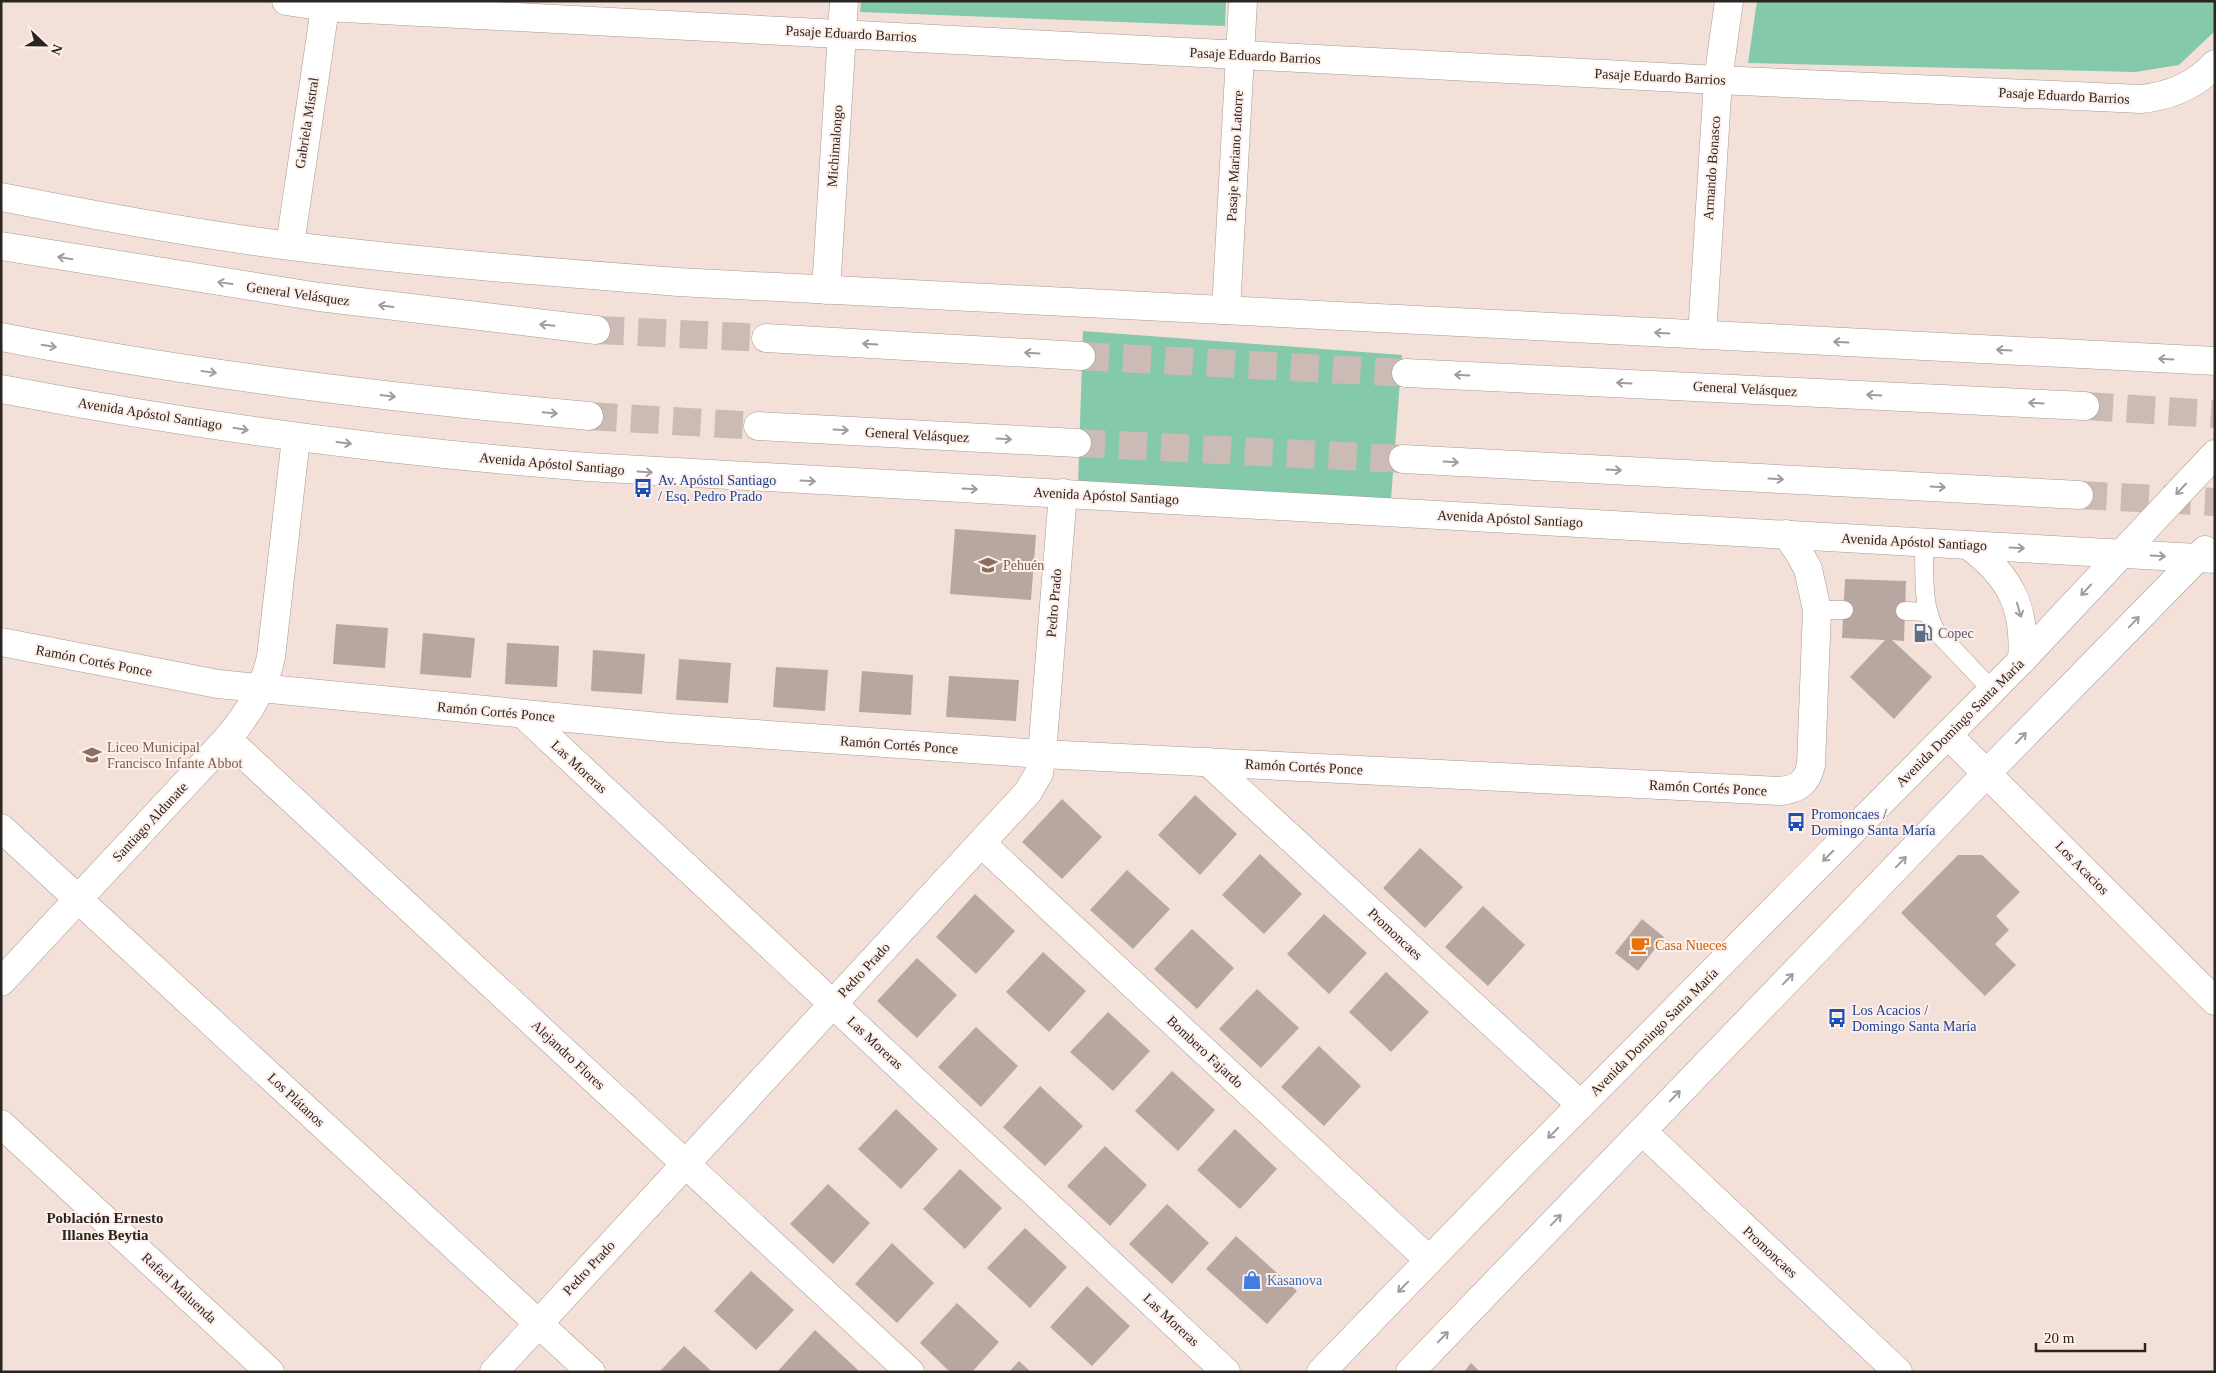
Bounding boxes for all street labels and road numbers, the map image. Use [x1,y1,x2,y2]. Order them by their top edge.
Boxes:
street label: Pasaje Eduardo Barrios [785,23,917,45]
street label: Pasaje Eduardo Barrios [1189,45,1321,67]
street label: Pasaje Eduardo Barrios [1594,66,1726,88]
street label: Gabriela Mistral [292,76,322,170]
street label: Pasaje Eduardo Barrios [1998,85,2130,107]
street label: Pasaje Mariano Latorre [1224,90,1246,222]
street label: Michimalongo [825,104,845,188]
street label: Armando Bonasco [1701,115,1723,221]
street label: General Velásquez [245,279,351,309]
street label: General Velásquez [1693,379,1797,399]
street label: Avenida Apóstol Santiago [77,395,223,433]
street label: General Velásquez [865,425,969,445]
street label: Avenida Apóstol Santiago [479,450,625,478]
street label: Avenida Apóstol Santiago [1033,485,1179,507]
street label: Avenida Apóstol Santiago [1437,508,1583,530]
street label: Avenida Apóstol Santiago [1841,531,1987,553]
street label: Pedro Prado [1044,568,1064,638]
street label: Ramón Cortés Ponce [35,642,153,680]
street label: Avenida Domingo Santa María [1893,656,2027,790]
street label: Ramón Cortés Ponce [436,699,556,725]
street label: Ramón Cortés Ponce [840,733,958,757]
street label: Las Moreras [548,738,610,796]
street label: Ramón Cortés Ponce [1245,756,1363,778]
street label: Ramón Cortés Ponce [1649,777,1767,799]
street label: Santiago Aldunate [109,779,191,865]
street label: Los Acacios [2052,838,2112,898]
street label: Promoncaes [1365,905,1425,963]
street label: Pedro Prado [835,940,893,1000]
street label: Avenida Domingo Santa María [1587,965,1721,1099]
street label: Bombero Fajardo [1164,1013,1246,1091]
street label: Las Moreras [844,1014,906,1072]
street label: Alejandro Flores [528,1017,608,1093]
street label: Los Plátanos [265,1070,327,1130]
street label: Promoncaes [1740,1223,1800,1281]
street label: Pedro Prado [560,1238,618,1298]
street label: Rafael Maluenda [139,1250,220,1327]
street label: Las Moreras [1140,1291,1202,1349]

